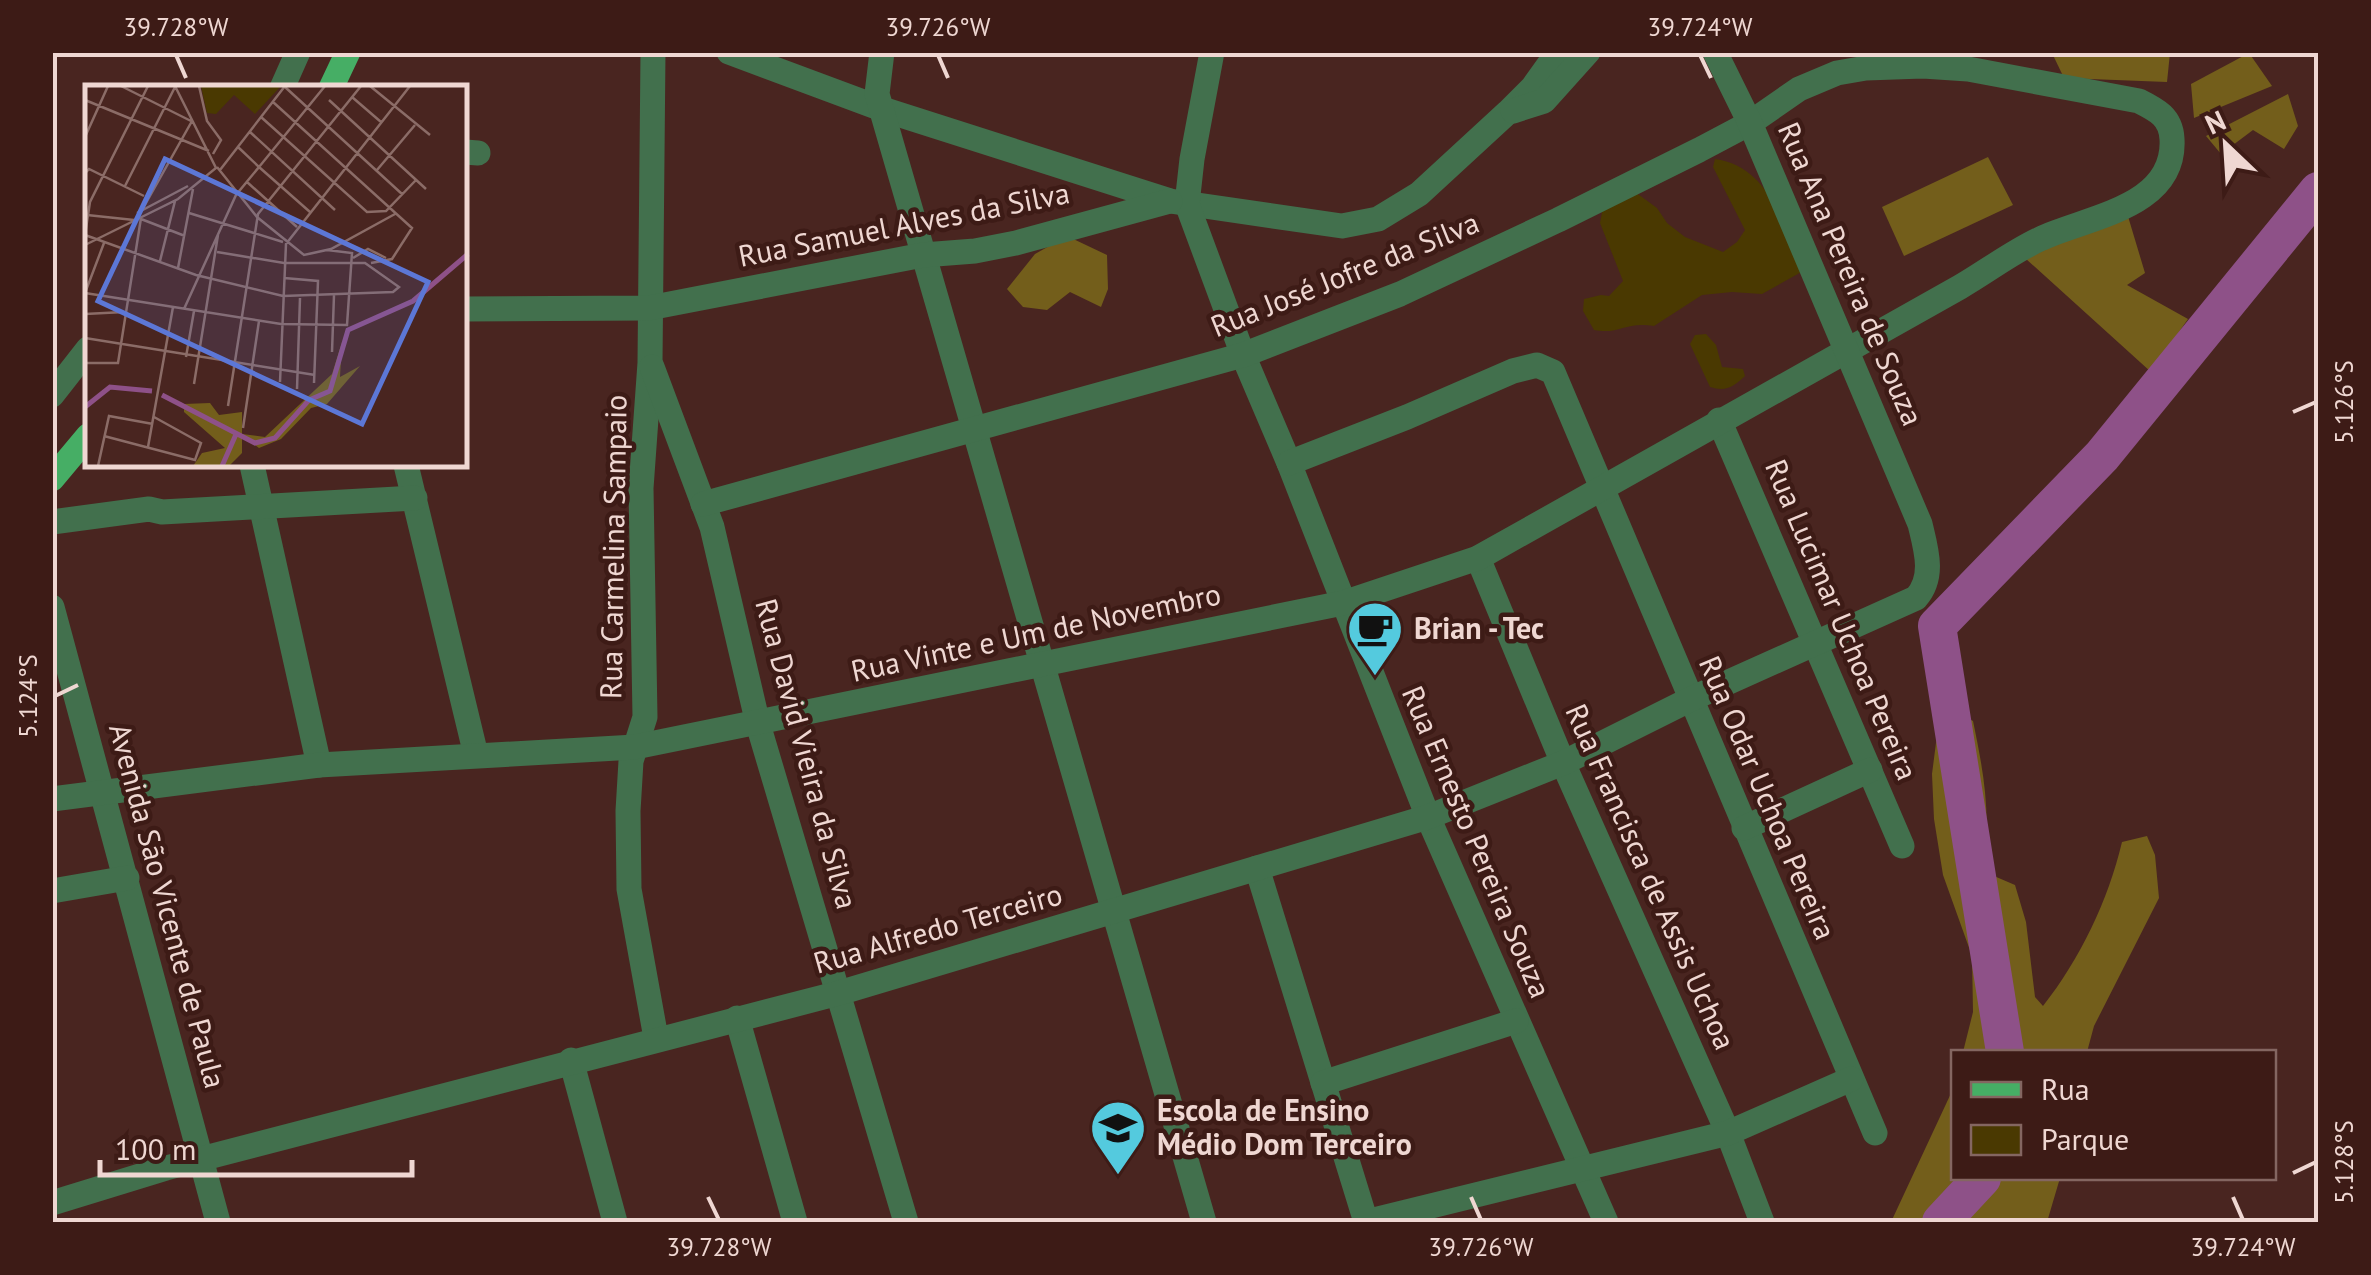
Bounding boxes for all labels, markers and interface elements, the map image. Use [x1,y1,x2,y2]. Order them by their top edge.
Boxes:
text: 39.728°W [124,11,229,43]
text: 39.726°W [886,11,991,43]
text: 39.724°W [1648,11,1753,43]
inset map [85,85,468,468]
north arrow [2176,95,2276,195]
text: N [2199,101,2231,143]
street label: Rua Ana Pereira de Souza [1770,116,1933,431]
street label: Rua Samuel Alves da Silva [735,172,1073,275]
street label: Rua José Jofre da Silva [1205,202,1484,345]
text: 5.126°S [2328,360,2360,444]
street label: Rua Carmelina Sampaio [590,394,635,700]
street label: Rua Lucimar Uchoa Pereira [1757,453,1928,786]
street label: Rua Vinte e Um de Novembro [847,573,1224,690]
street label: Rua David Vieira da Silva [747,594,868,913]
cafe icon: Brian - Tec [1345,599,1405,678]
place label: Brian - Tec [1414,608,1544,647]
street label: Rua Odar Uchoa Pereira [1691,650,1846,945]
text: 5.124°S [12,654,44,738]
street label: Rua Ernesto Pereira Souza [1394,680,1561,1003]
street label: Rua Francisca de Assis Uchoa [1557,697,1745,1055]
street label: Avenida São Vicente de Paula [101,719,236,1092]
street label: Rua Alfredo Terceiro [809,873,1066,982]
legend [1951,1050,2276,1180]
text: Rua [2041,1069,2090,1108]
place label: Escola de Ensino Médio Dom Terceiro [1157,1090,1412,1163]
school or university icon: Escola de Ensino Médio Dom Terceiro [1088,1098,1148,1177]
scale bar [100,1115,412,1177]
text: Parque [2041,1119,2129,1158]
text: 5.128°S [2328,1120,2360,1204]
text: 100 m [115,1129,196,1168]
text: 39.728°W [667,1231,772,1263]
text: 39.726°W [1429,1231,1534,1263]
text: 39.724°W [2191,1231,2296,1263]

